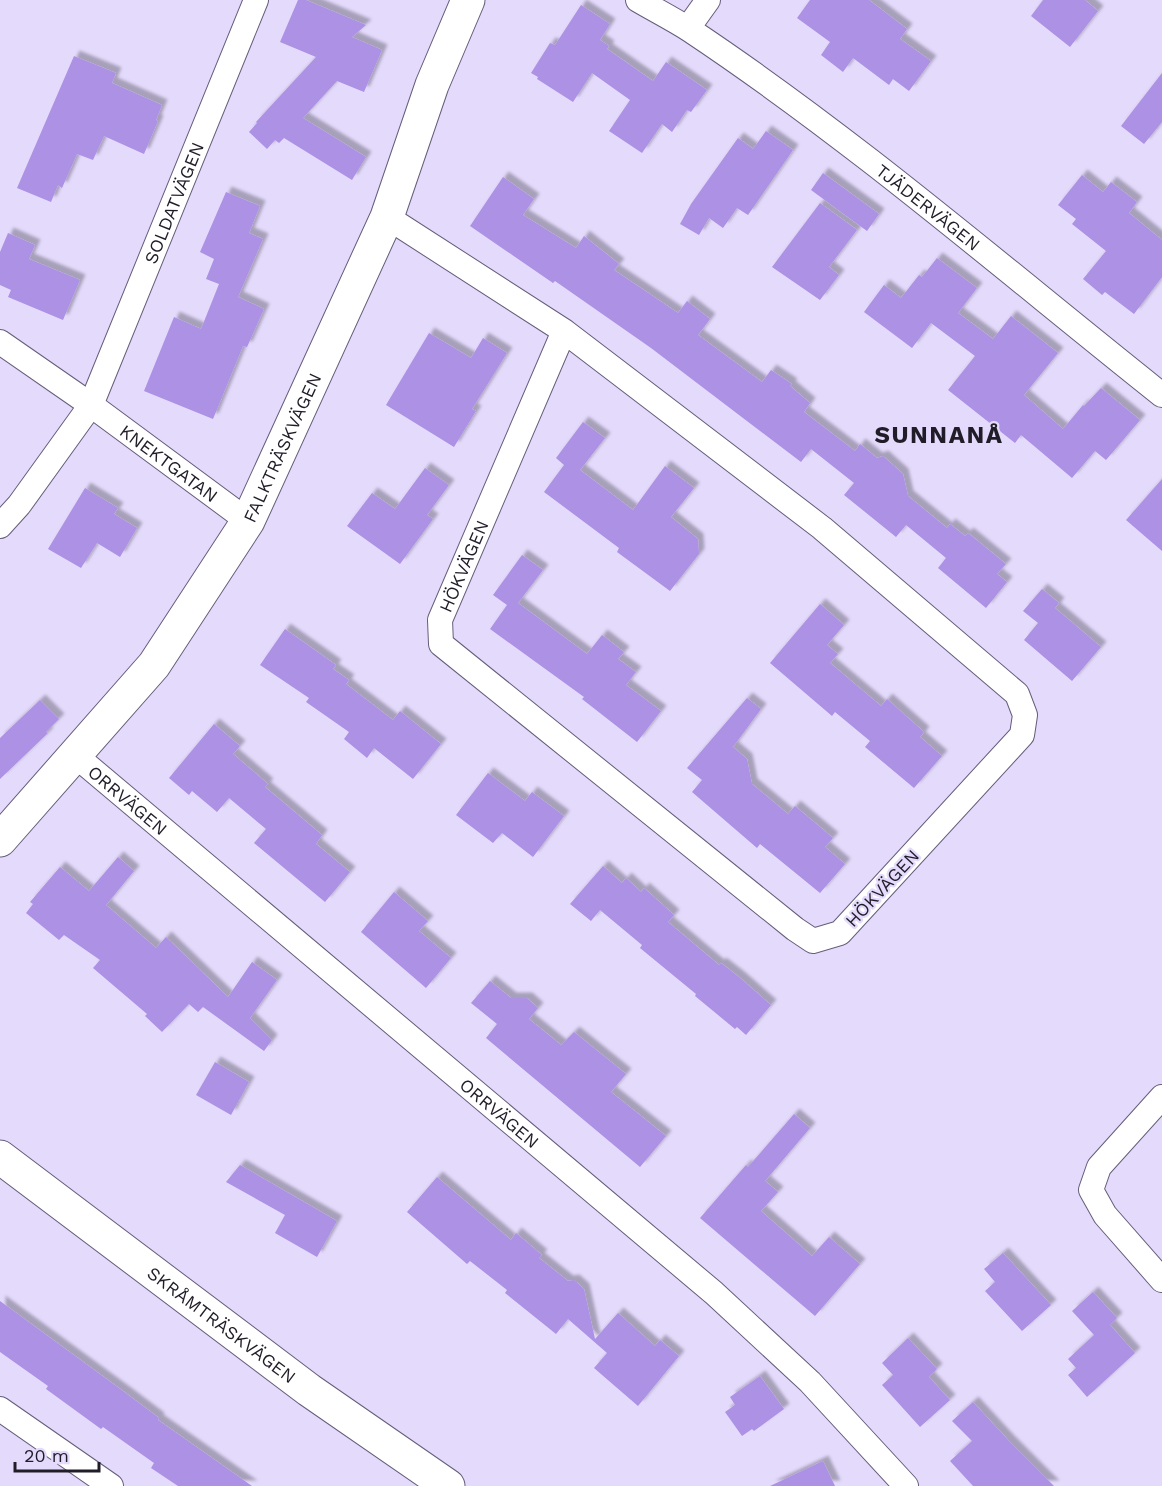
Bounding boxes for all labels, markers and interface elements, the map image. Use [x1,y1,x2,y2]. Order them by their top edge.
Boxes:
street label: SOLDATVÄGEN [139,139,208,267]
street label: TJÄDERVÄGEN [872,159,985,255]
street label: FALKTRÄSKVÄGEN [238,369,325,525]
street label: KNEKTGATAN [116,420,222,506]
district label: SUNNANÅ [875,421,1003,449]
street label: HÖKVÄGEN [434,517,492,615]
street label: ORRVÄGEN [84,761,172,839]
street label: HÖKVÄGEN [841,845,923,931]
street label: ORRVÄGEN [456,1073,544,1152]
street label: SKRÅMTRÄSKVÄGEN [144,1262,300,1387]
scale bar [15,1435,99,1473]
text: 20 m [24,1445,69,1466]

